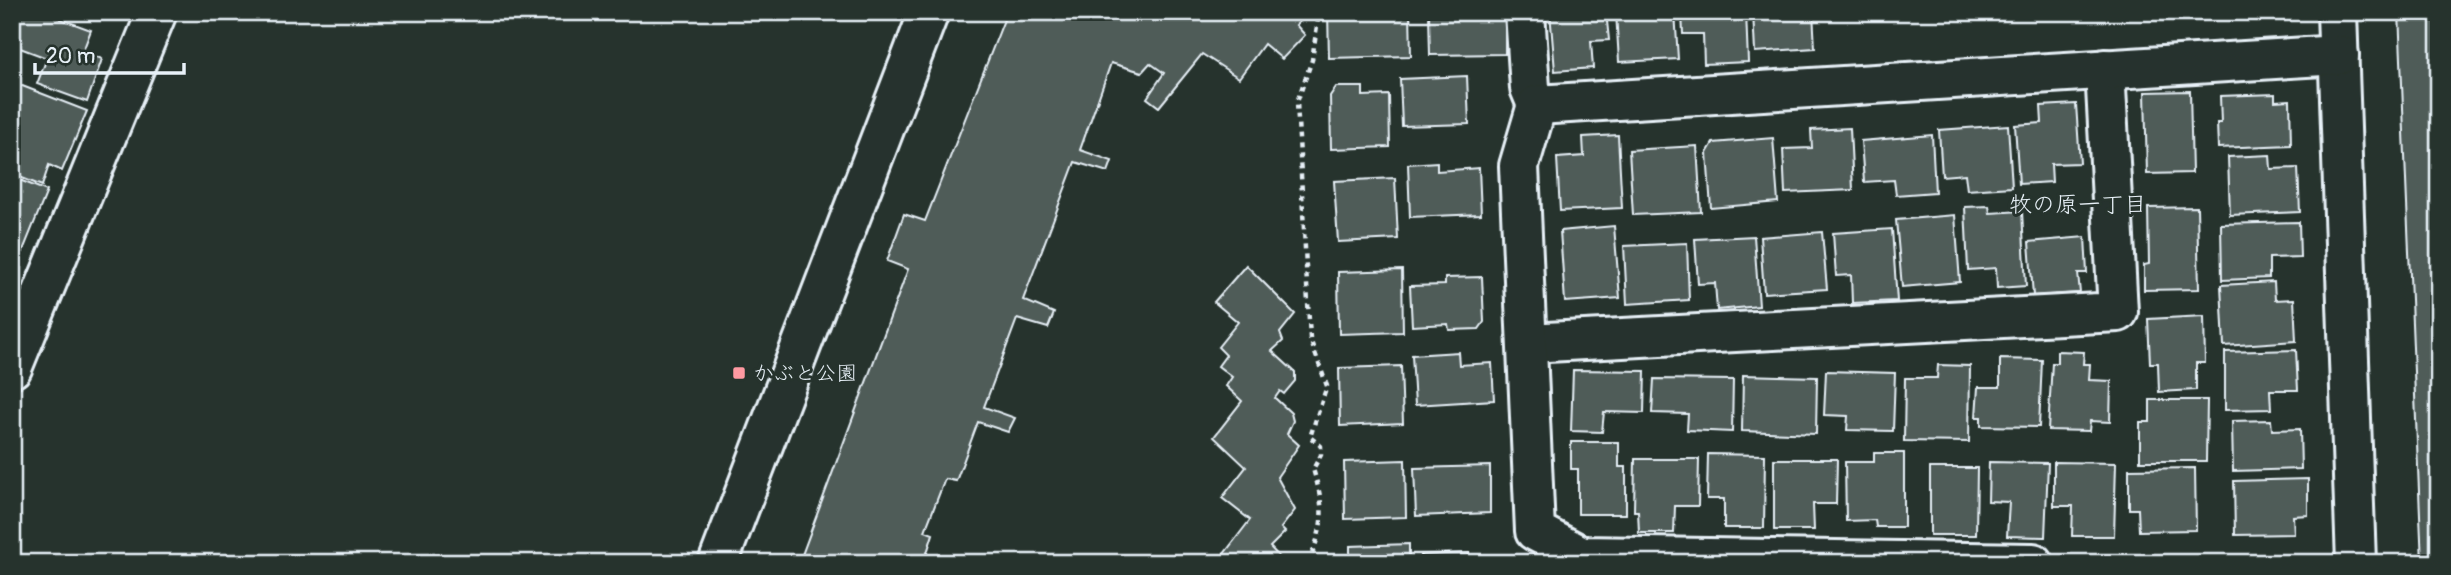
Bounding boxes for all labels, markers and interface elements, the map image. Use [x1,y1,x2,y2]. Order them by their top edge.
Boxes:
scale bar [35,32,184,76]
text: 20 m [46,43,95,70]
district label: 牧の原一丁目 [2009,190,2147,219]
place label: かぶと公園 [753,360,857,387]
marker: かぶと公園 [731,365,747,381]

